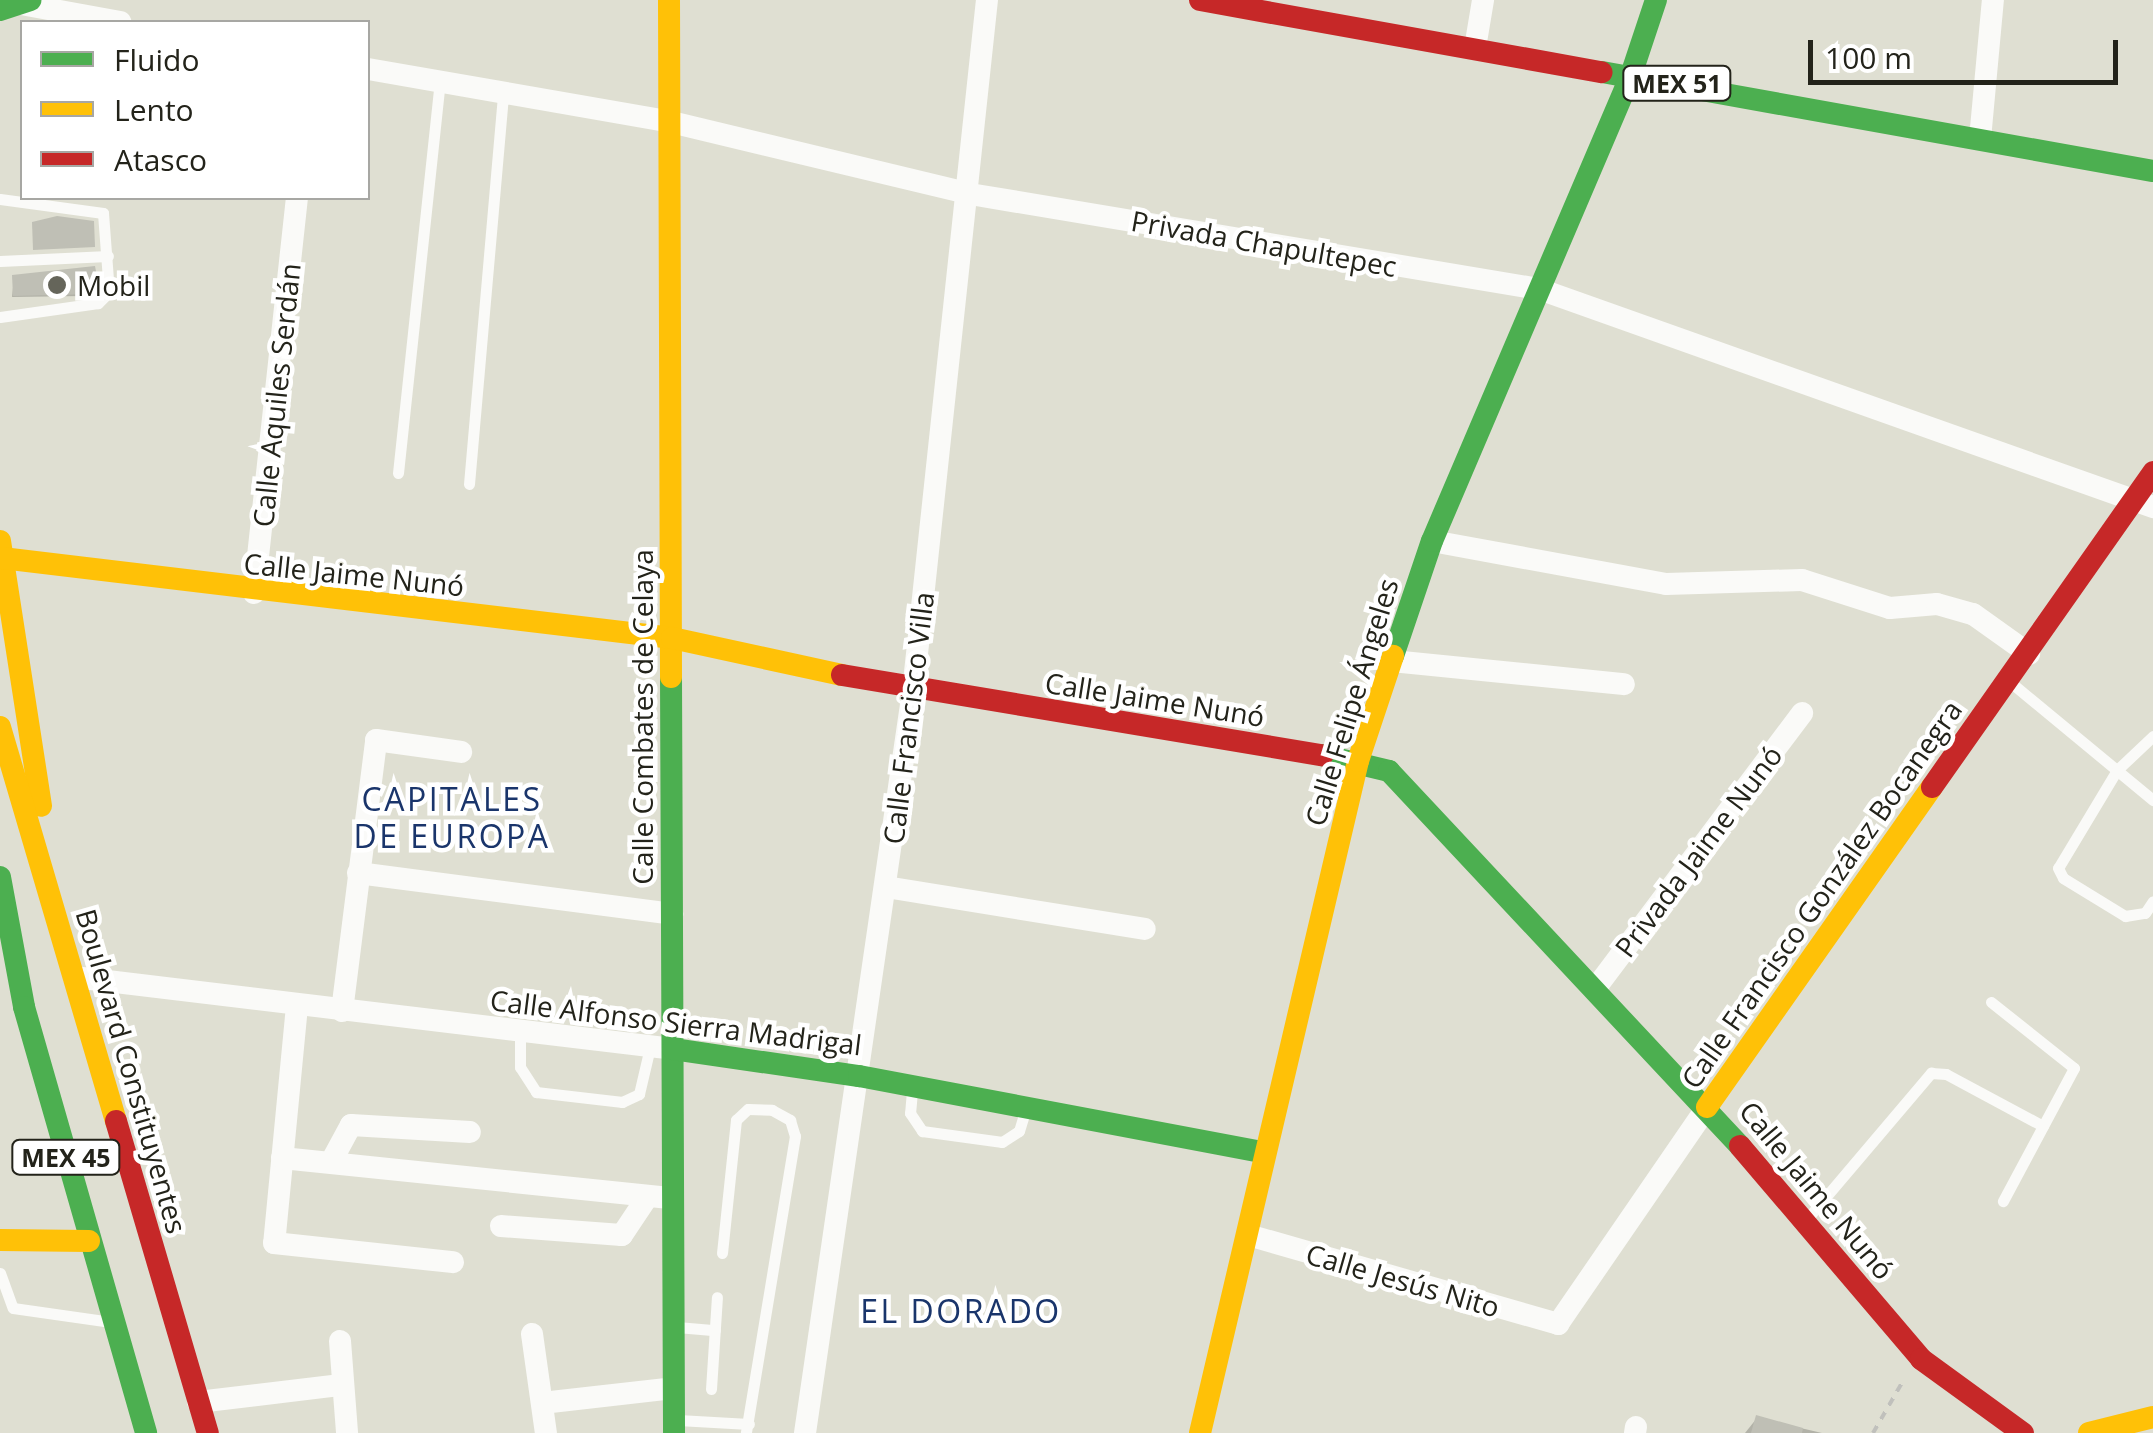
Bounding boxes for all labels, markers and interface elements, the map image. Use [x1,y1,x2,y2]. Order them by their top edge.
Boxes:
legend [20,20,370,200]
scale bar [1813,20,2123,82]
text: 100 m [1825,37,1912,78]
text: Fluido [114,39,199,80]
road number: MEX 51 [1622,63,1732,103]
text: Lento [114,89,194,130]
text: Atasco [114,139,207,180]
street label: Privada Chapultepec [1129,203,1399,283]
street label: Calle Aquiles Serdán [245,261,307,529]
place label: Mobil [77,268,150,302]
marker: Mobil [46,274,68,296]
street label: Calle Jaime Nunó [242,546,466,602]
street label: Calle Combates de Celaya [625,549,659,885]
street label: Calle Felipe Ángeles [1297,574,1405,830]
street label: Calle Francisco Villa [876,590,940,846]
street label: Calle Jaime Nunó [1043,665,1267,733]
street label: Calle Francisco González Bocanegra [1674,694,1968,1094]
street label: Privada Jaime Nunó [1607,739,1789,963]
district label: CAPITALES DE EUROPA [353,781,551,856]
street label: Boulevard Constituyentes [70,905,194,1237]
street label: Calle Alfonso Sierra Madrigal [488,983,864,1061]
street label: Calle Jaime Nunó [1733,1094,1901,1286]
road number: MEX 45 [11,1137,121,1177]
street label: Calle Jesús Nito [1302,1236,1504,1324]
district label: EL DORADO [860,1292,1062,1330]

